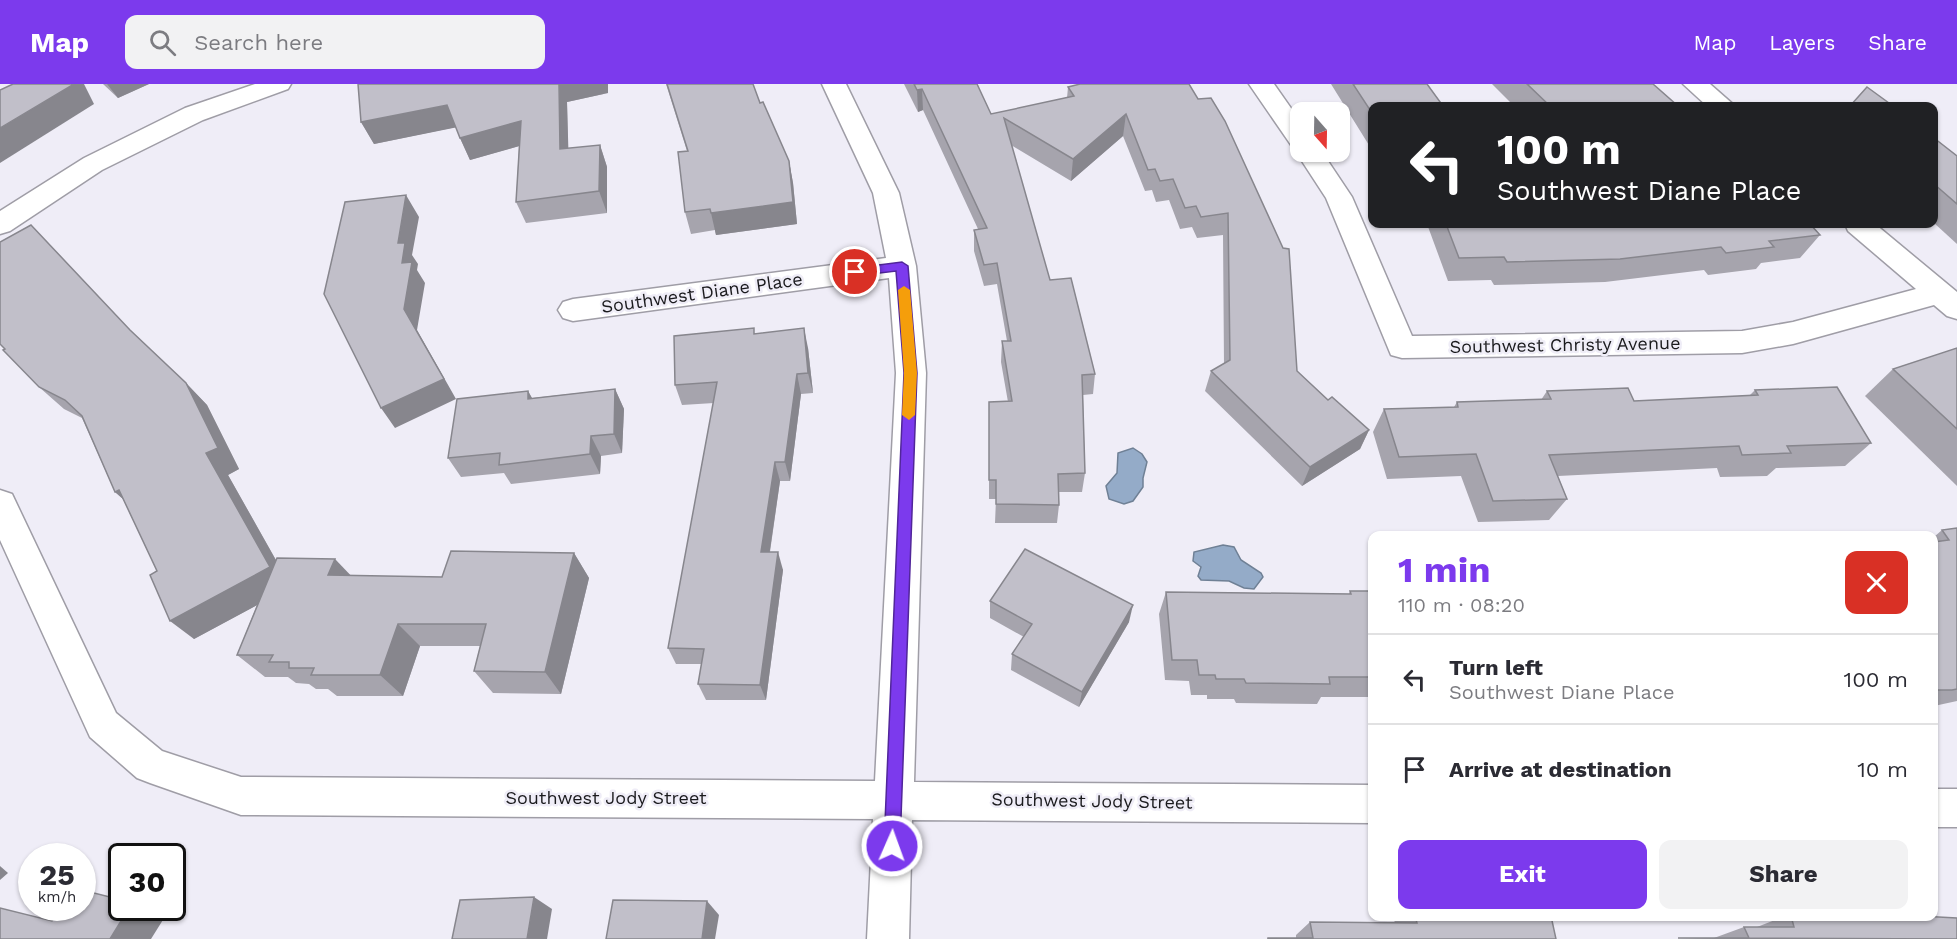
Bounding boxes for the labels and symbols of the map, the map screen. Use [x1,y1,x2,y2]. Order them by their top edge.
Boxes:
north arrow [1290,102,1350,162]
pin [829,246,880,297]
street label: Southwest Diane Place [600,268,804,317]
street label: Southwest Christy Avenue [1449,332,1681,357]
street label: Southwest Jody Street [505,787,707,808]
street label: Southwest Jody Street [991,788,1193,813]
position arrow [860,814,924,878]
speed limit sign: 30 [108,843,186,921]

